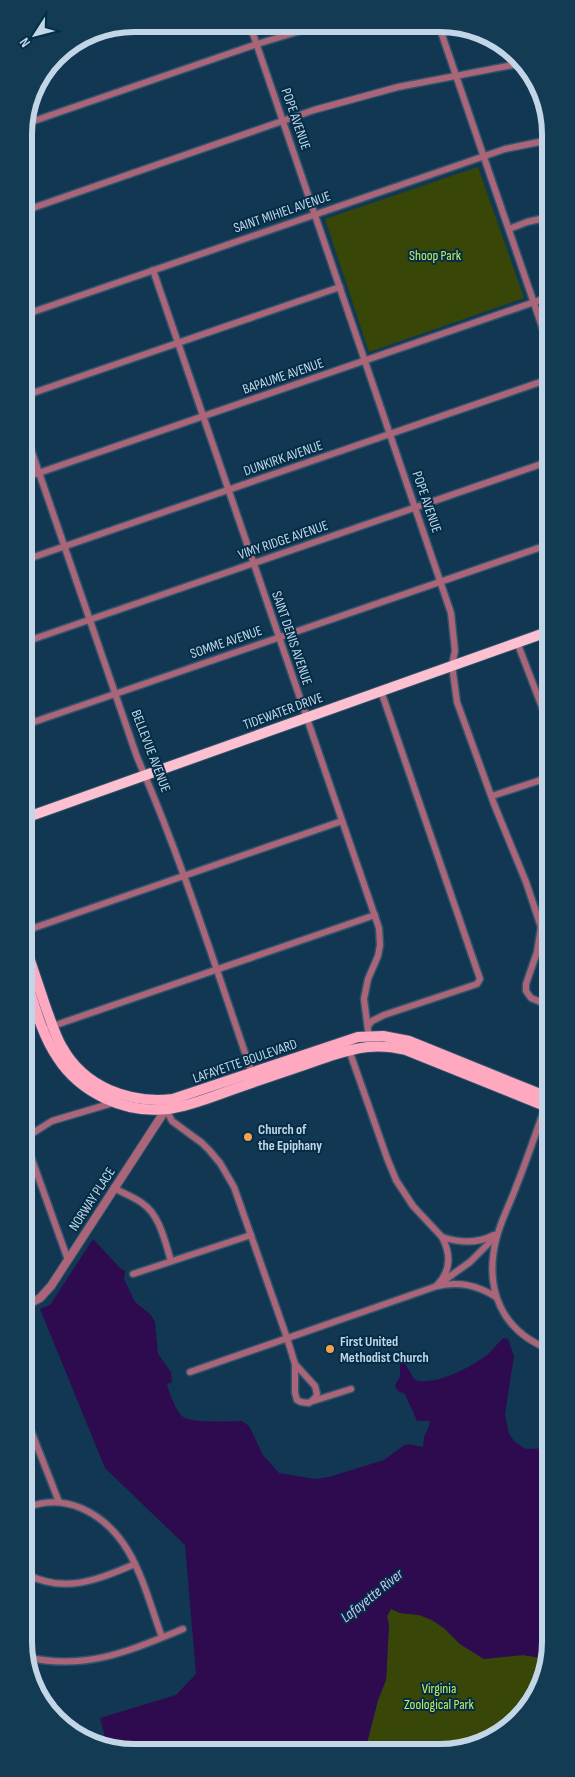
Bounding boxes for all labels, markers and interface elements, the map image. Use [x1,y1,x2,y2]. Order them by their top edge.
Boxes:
north arrow [10,10,60,60]
text: N [16,34,34,50]
street label: POPE AVENUE [278,86,315,152]
street label: SAINT MIHIEL AVENUE [231,187,333,237]
park label: Shoop Park [409,247,462,264]
street label: BAPAUME AVENUE [240,354,326,398]
street label: DUNKIRK AVENUE [241,436,325,479]
street label: POPE AVENUE [409,469,446,535]
street label: VIMY RIDGE AVENUE [236,517,331,563]
street label: SAINT DENIS AVENUE [268,589,316,687]
street label: SOMME AVENUE [188,622,264,662]
street label: TIDEWATER DRIVE [241,689,325,733]
street label: BELLEVUE AVENUE [128,707,175,795]
street label: LAFAYETTE BOULEVARD [191,1035,300,1087]
place label: Church of the Epiphany [258,1121,322,1154]
marker: Church of the Epiphany [242,1131,254,1143]
street label: NORWAY PLACE [65,1164,119,1234]
place label: First United Methodist Church [340,1333,429,1366]
marker: First United Methodist Church [324,1343,336,1355]
water label: Lafayette River [337,1565,408,1627]
park label: Virginia Zoological Park [404,1680,475,1713]

